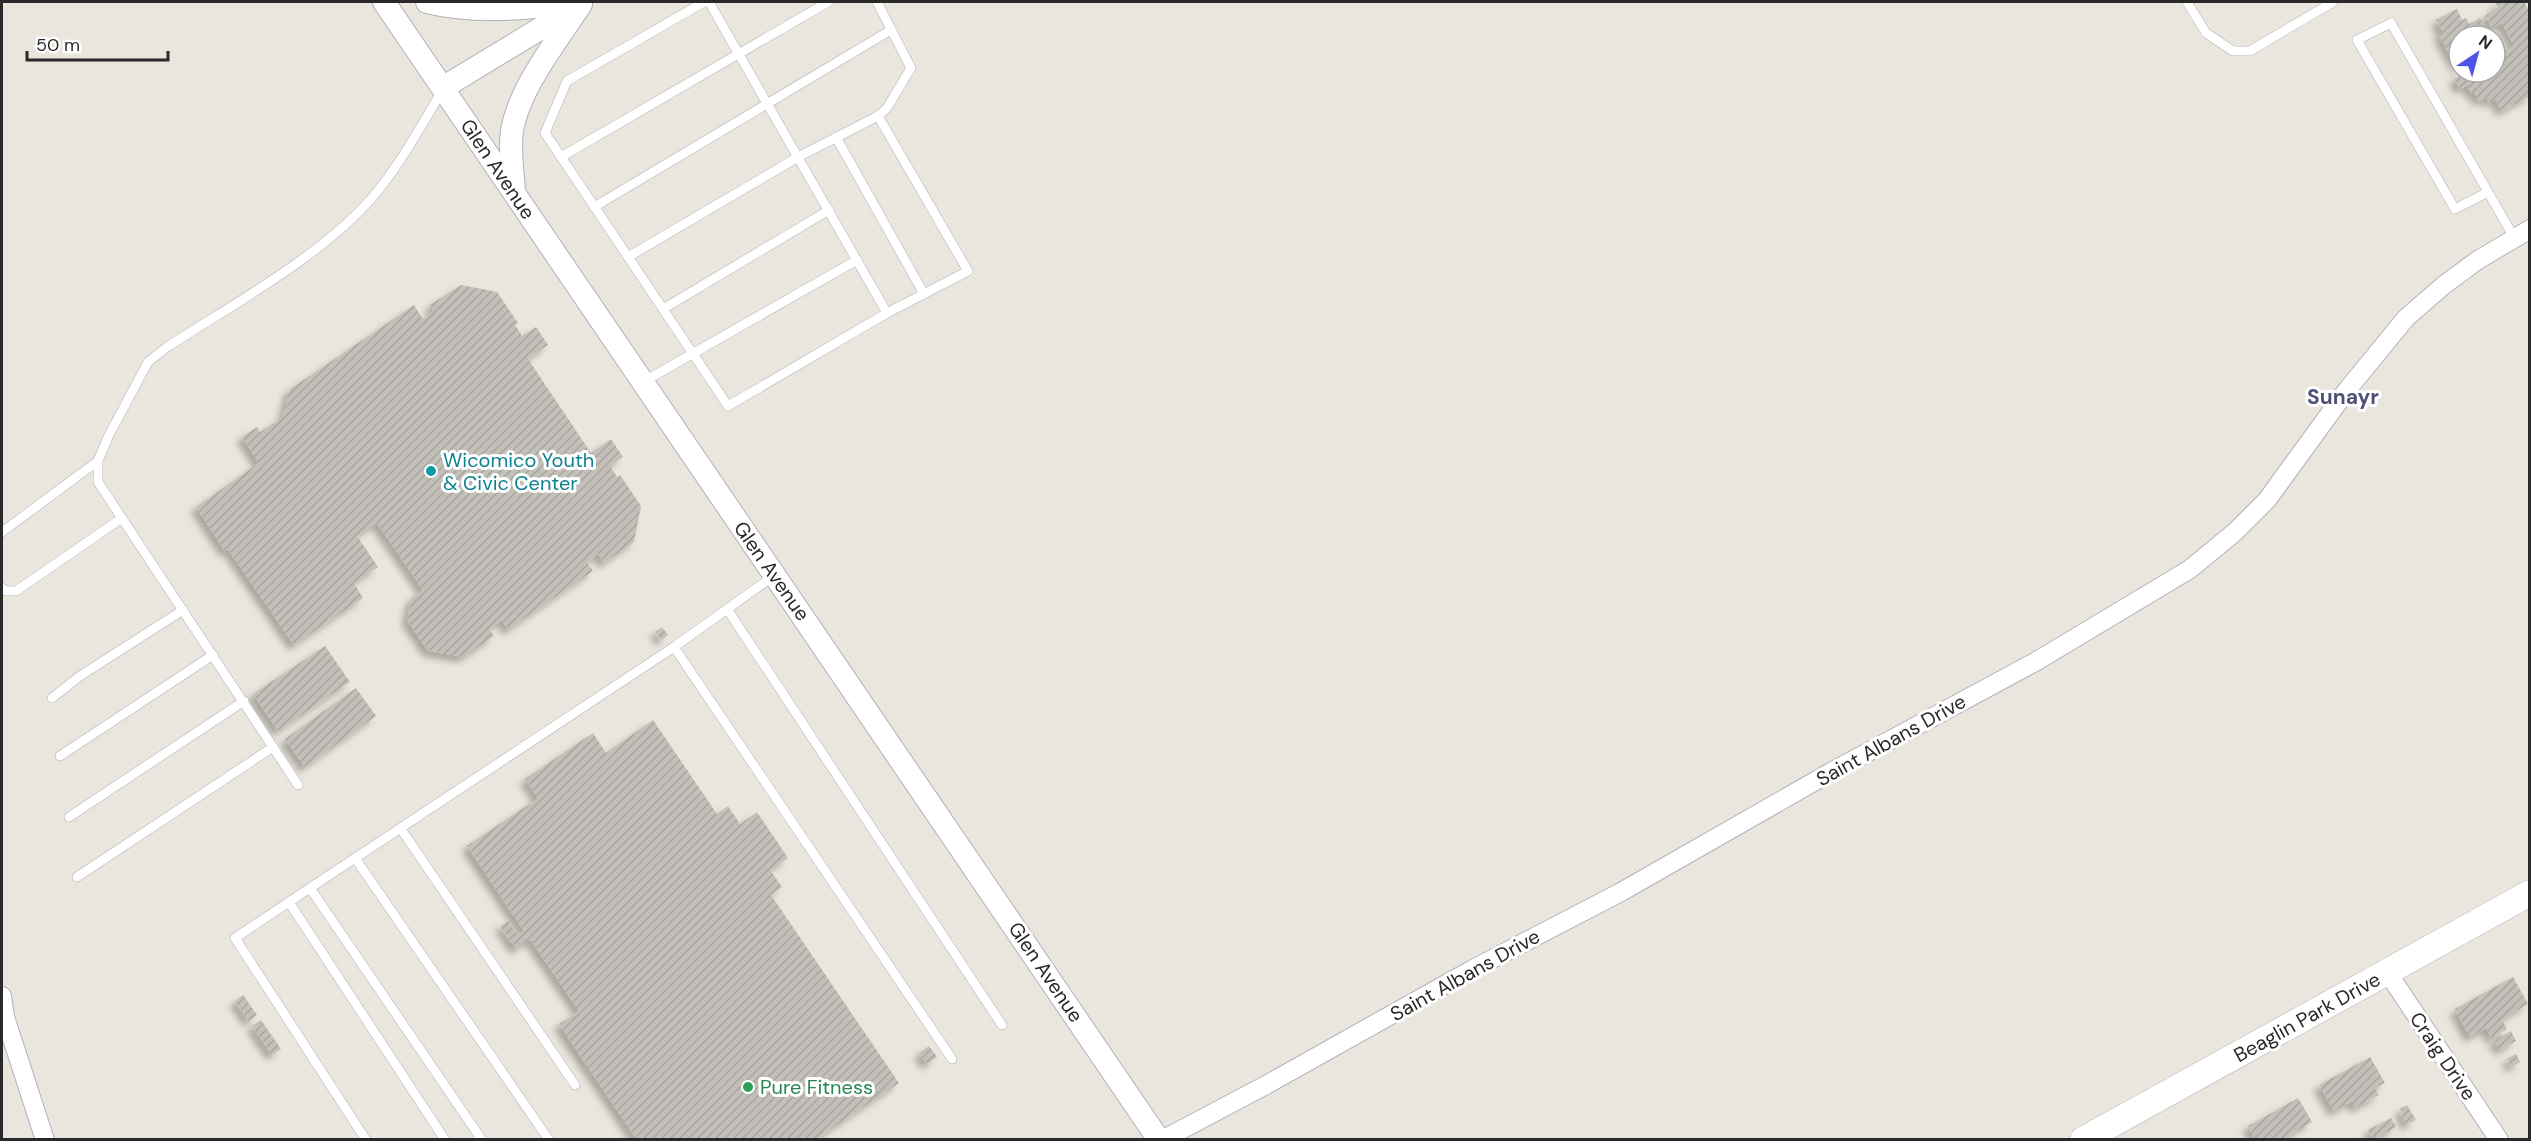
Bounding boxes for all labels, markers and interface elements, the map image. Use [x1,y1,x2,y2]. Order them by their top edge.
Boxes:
scale bar [27,24,168,62]
north arrow [2447,24,2507,84]
text: N [2475,30,2496,54]
text: 50 m [36,33,80,57]
street label: Glen Avenue [455,114,541,224]
district label: Sunayr [2307,383,2379,411]
place label: Wicomico Youth & Civic Center [443,447,594,496]
marker: Wicomico Youth & Civic Center [424,464,438,478]
street label: Glen Avenue [728,516,816,626]
street label: Saint Albans Drive [1812,688,1970,792]
street label: Glen Avenue [1003,917,1089,1027]
street label: Saint Albans Drive [1386,923,1544,1027]
street label: Beaglin Park Drive [2229,966,2385,1068]
street label: Craig Drive [2404,1007,2482,1105]
place label: Pure Fitness [760,1074,873,1100]
marker: Pure Fitness [741,1080,755,1094]

